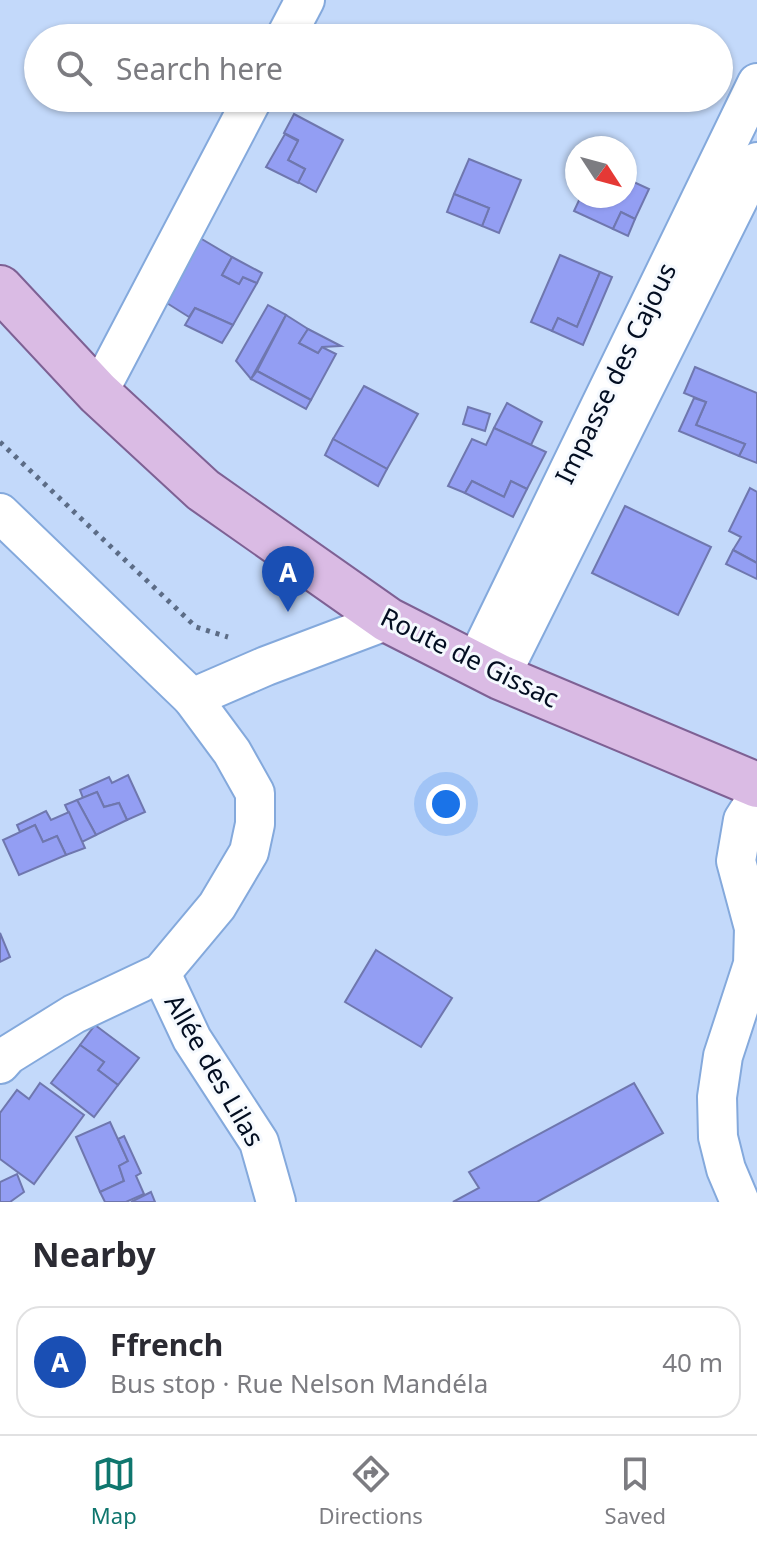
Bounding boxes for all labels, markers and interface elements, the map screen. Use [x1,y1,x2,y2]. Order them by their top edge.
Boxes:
search box [24,24,733,112]
icon: search [52,46,96,90]
text: Search here [116,48,283,89]
north arrow [565,136,637,208]
street label: Impasse des Cajous [546,256,684,490]
pin: A [262,546,314,612]
street label: Route de Gissac [375,598,565,716]
your location [426,784,466,824]
street label: Allée des Lilas [157,987,273,1153]
text: Nearby [32,1231,156,1277]
text: Ffrench [110,1324,223,1365]
text: A [51,1344,69,1380]
text: 40 m [662,1344,723,1380]
text: Bus stop · Rue Nelson Mandéla [110,1365,488,1401]
tab: Map [91,1452,137,1530]
tab: Directions [318,1452,423,1530]
tab: Saved [605,1452,666,1530]

